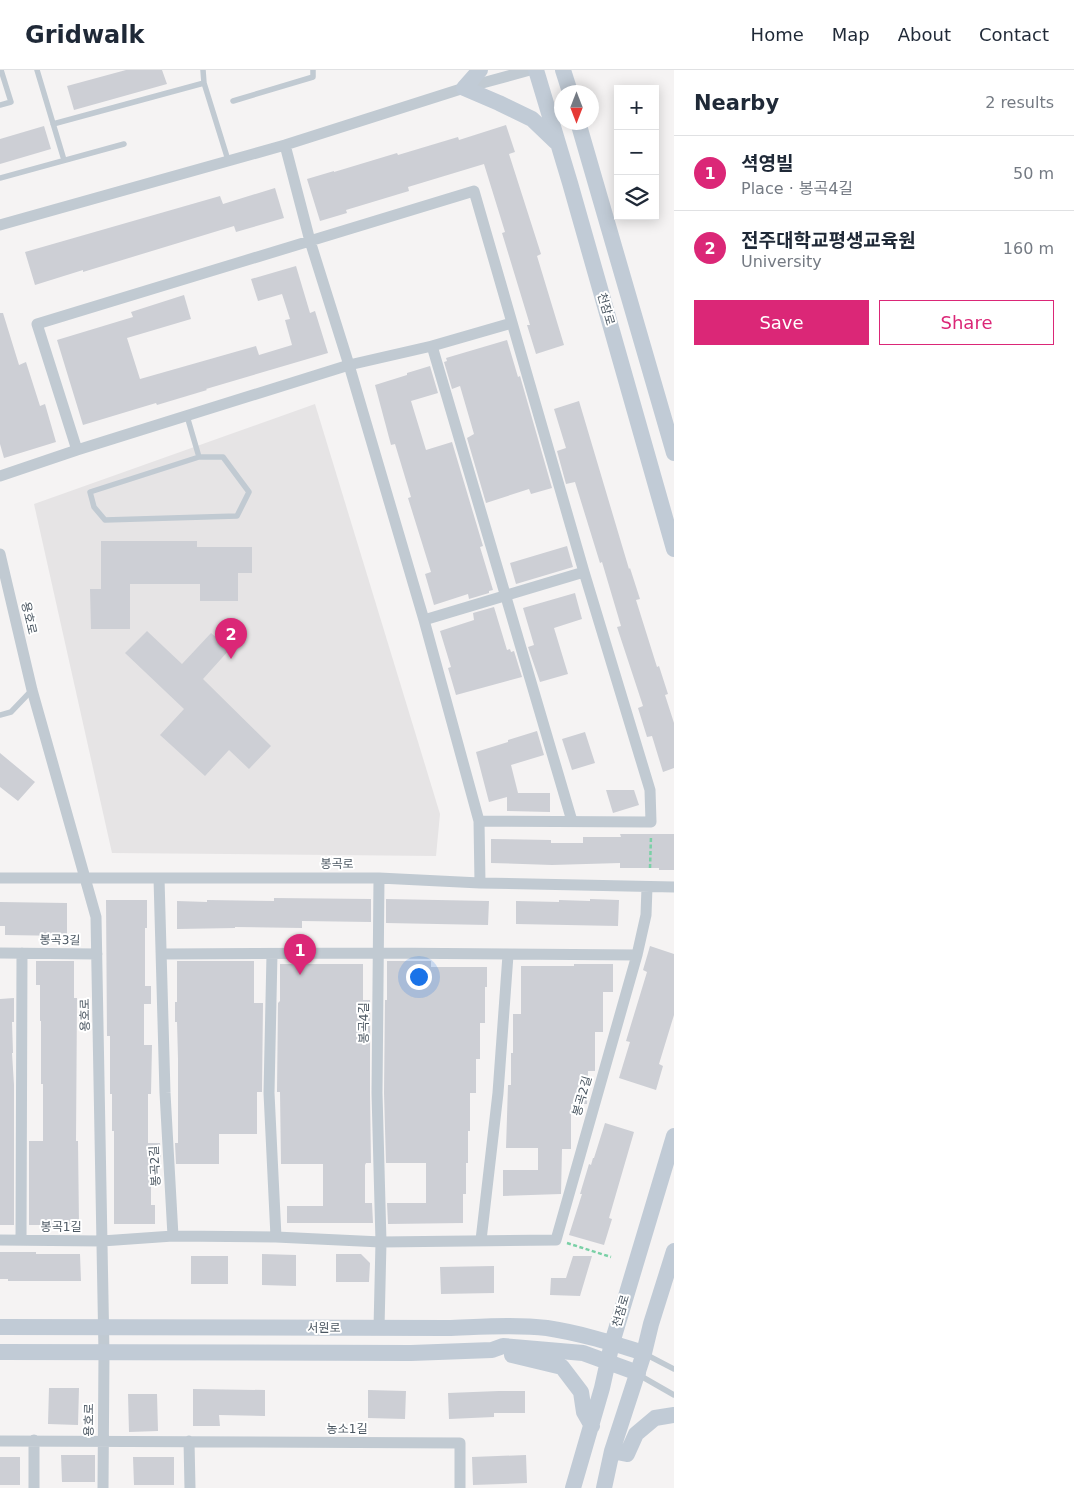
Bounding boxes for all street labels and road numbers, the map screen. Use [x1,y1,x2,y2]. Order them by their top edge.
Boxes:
street label: 천잠로 [595,291,617,327]
street label: 용호로 [18,600,40,636]
street label: 봉곡로 [320,857,354,871]
street label: 봉곡3길 [39,933,81,947]
street label: 용호로 [78,998,92,1032]
street label: 봉곡4길 [357,1003,371,1043]
street label: 봉곡2길 [570,1074,594,1118]
street label: 봉곡2길 [147,1145,163,1187]
street label: 봉곡1길 [41,1220,81,1234]
street label: 천잠로 [610,1293,632,1329]
street label: 서원로 [307,1321,341,1335]
street label: 용호로 [82,1403,96,1437]
street label: 농소1길 [327,1422,367,1436]

